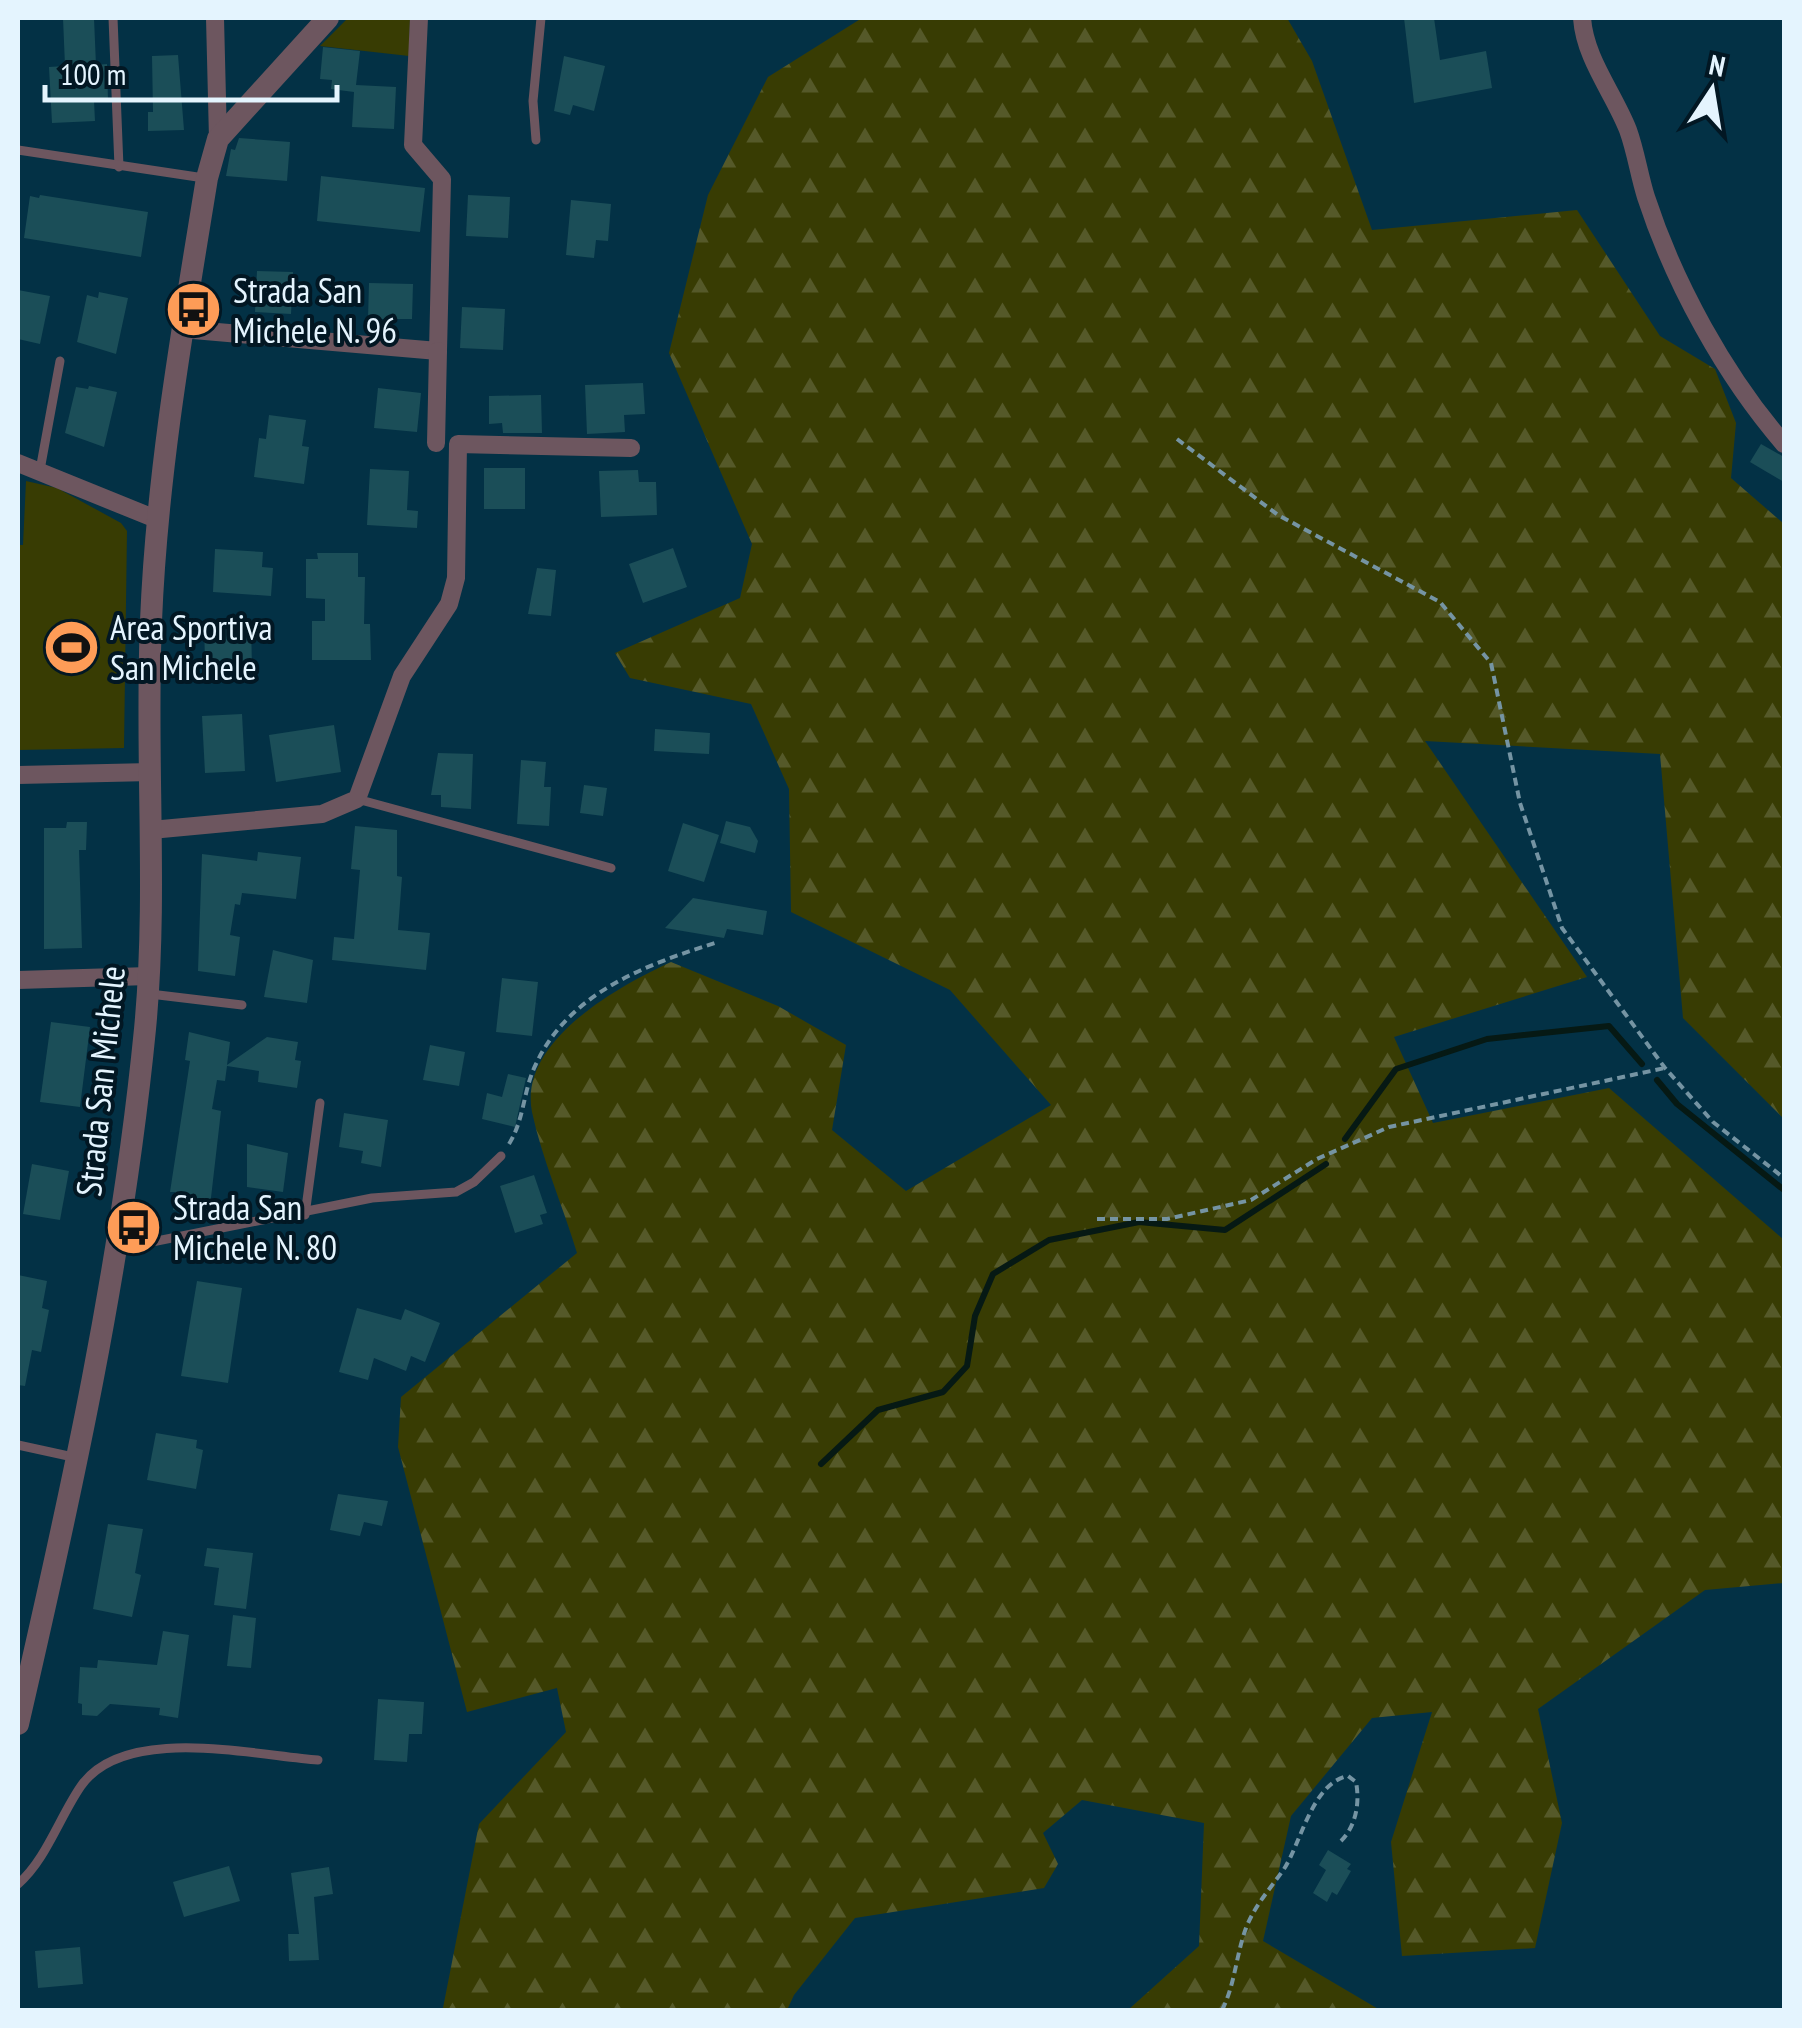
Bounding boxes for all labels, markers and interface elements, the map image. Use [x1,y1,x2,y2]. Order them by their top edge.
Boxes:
scale bar [45,40,338,102]
north arrow [1662,40,1762,140]
text: N [1706,45,1729,85]
text: 100 m [60,54,126,93]
place label: Strada San Michele N. 96 [233,267,397,353]
bus stop icon: Strada San Michele N. 96 [164,280,224,340]
place label: Area Sportiva San Michele [110,604,273,690]
sports icon: Area Sportiva San Michele [41,617,101,677]
street label: Strada San Michele [65,964,135,1198]
place label: Strada San Michele N. 80 [173,1184,337,1270]
bus stop icon: Strada San Michele N. 80 [104,1197,164,1257]

